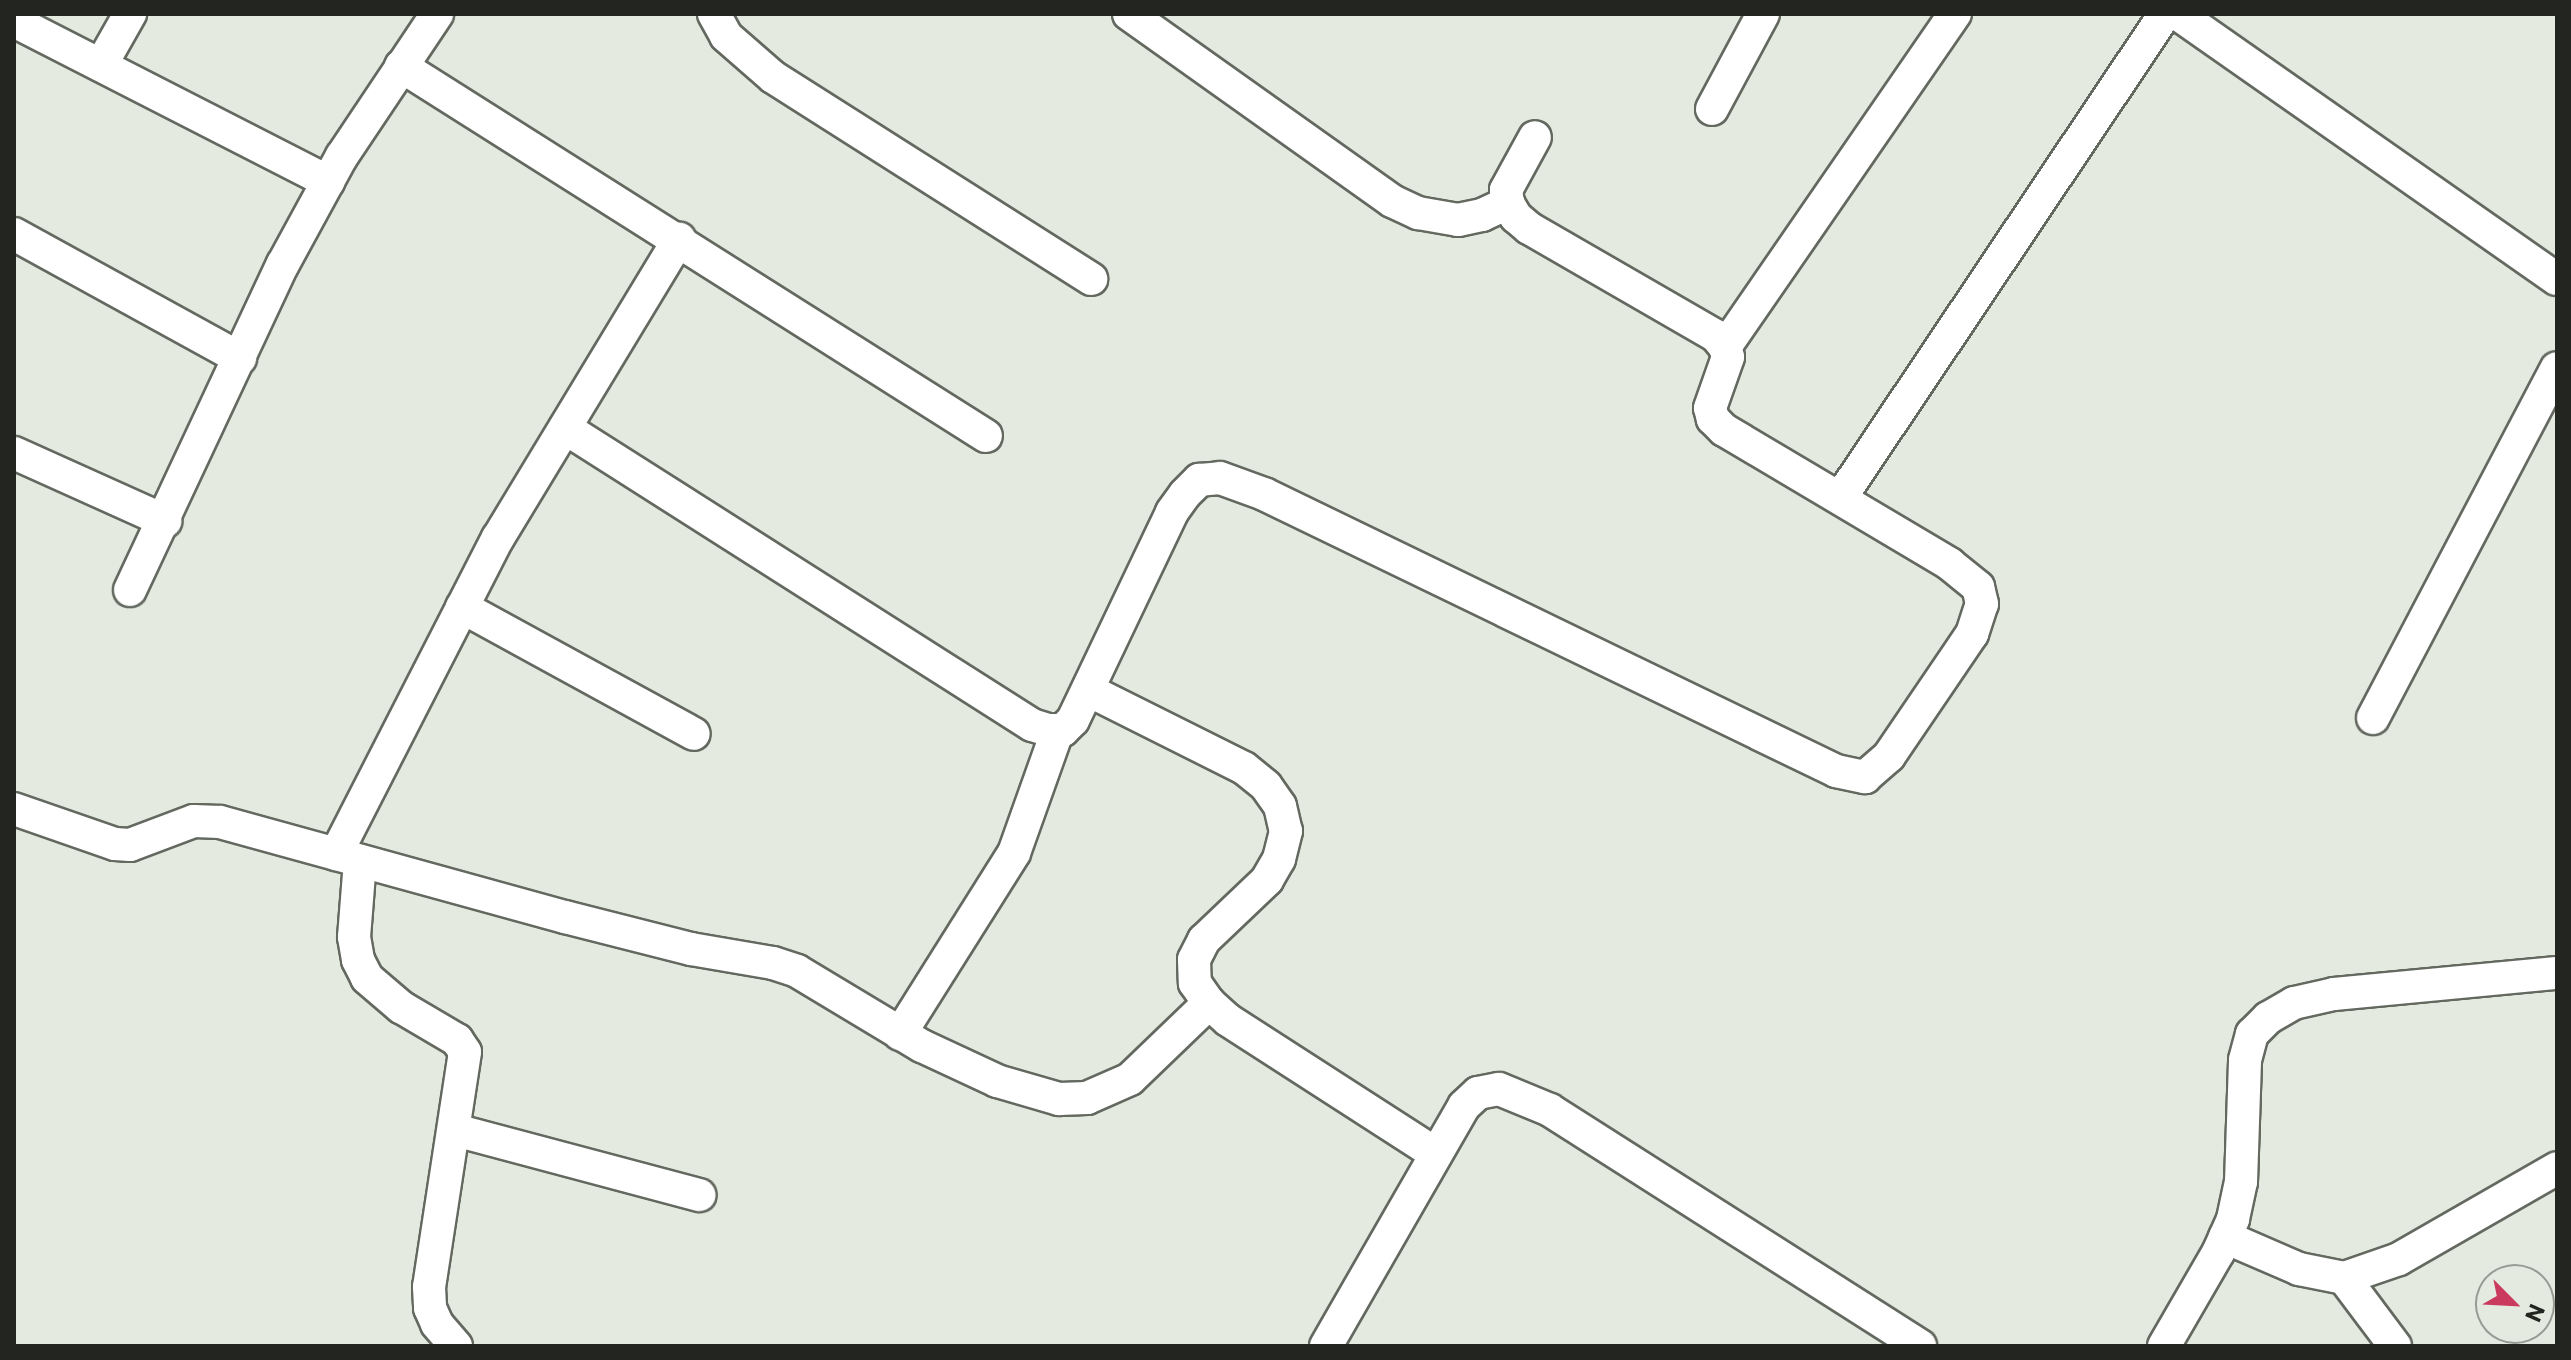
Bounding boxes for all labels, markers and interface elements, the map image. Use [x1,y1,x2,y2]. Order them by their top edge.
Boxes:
north arrow [2475,1264,2555,1344]
text: N [2520,1300,2551,1326]

